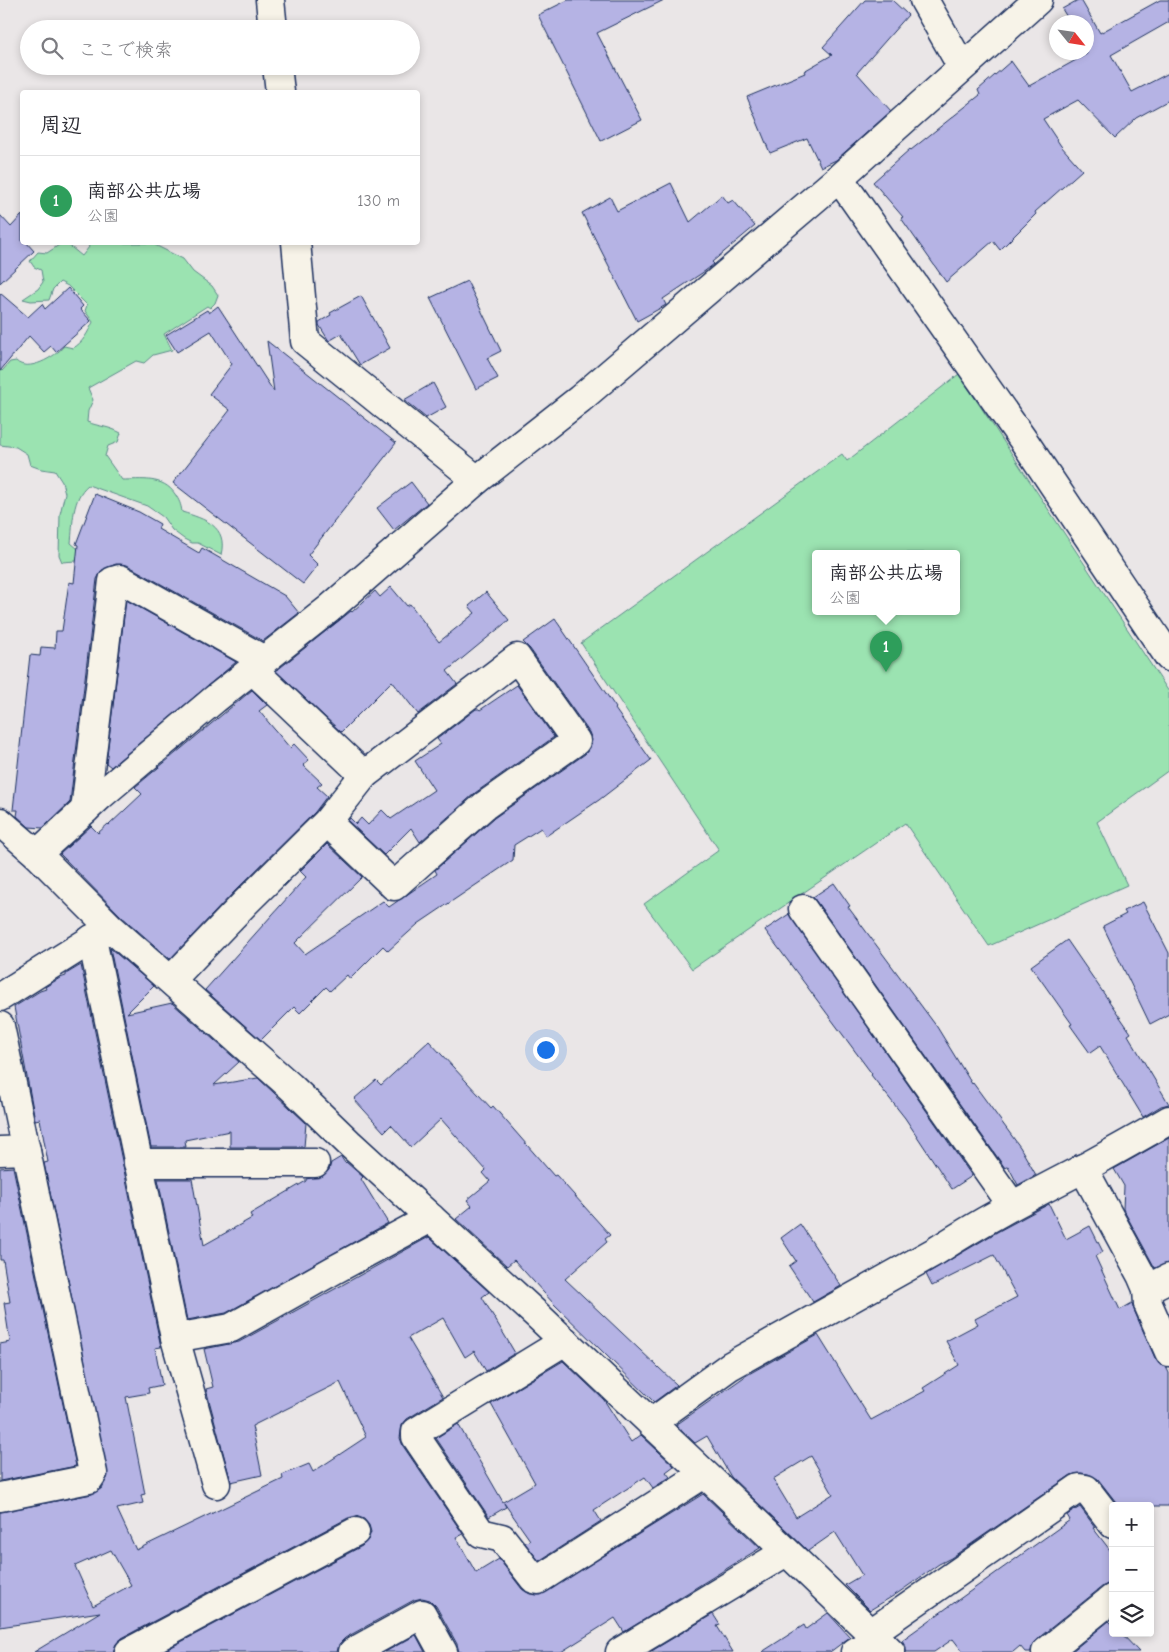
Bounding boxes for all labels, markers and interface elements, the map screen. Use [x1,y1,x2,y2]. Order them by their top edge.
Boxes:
north arrow [1049,15,1094,60]
search box [20,20,420,75]
icon: search [38,34,66,62]
text: ここで検索 [78,39,173,61]
text: 周辺 [40,113,82,137]
text: 南部公共広場 [87,180,201,202]
text: 1 [53,192,59,210]
text: 130 m [357,192,400,210]
text: 公園 [87,207,119,225]
popup [812,550,960,615]
text: 南部公共広場 [829,562,943,584]
text: 公園 [829,589,861,607]
pin: 1 [870,631,902,672]
your location [533,1037,559,1063]
map controls [1109,1502,1154,1637]
button: + [1109,1502,1154,1547]
button: − [1109,1547,1154,1592]
button: layers [1109,1592,1154,1637]

